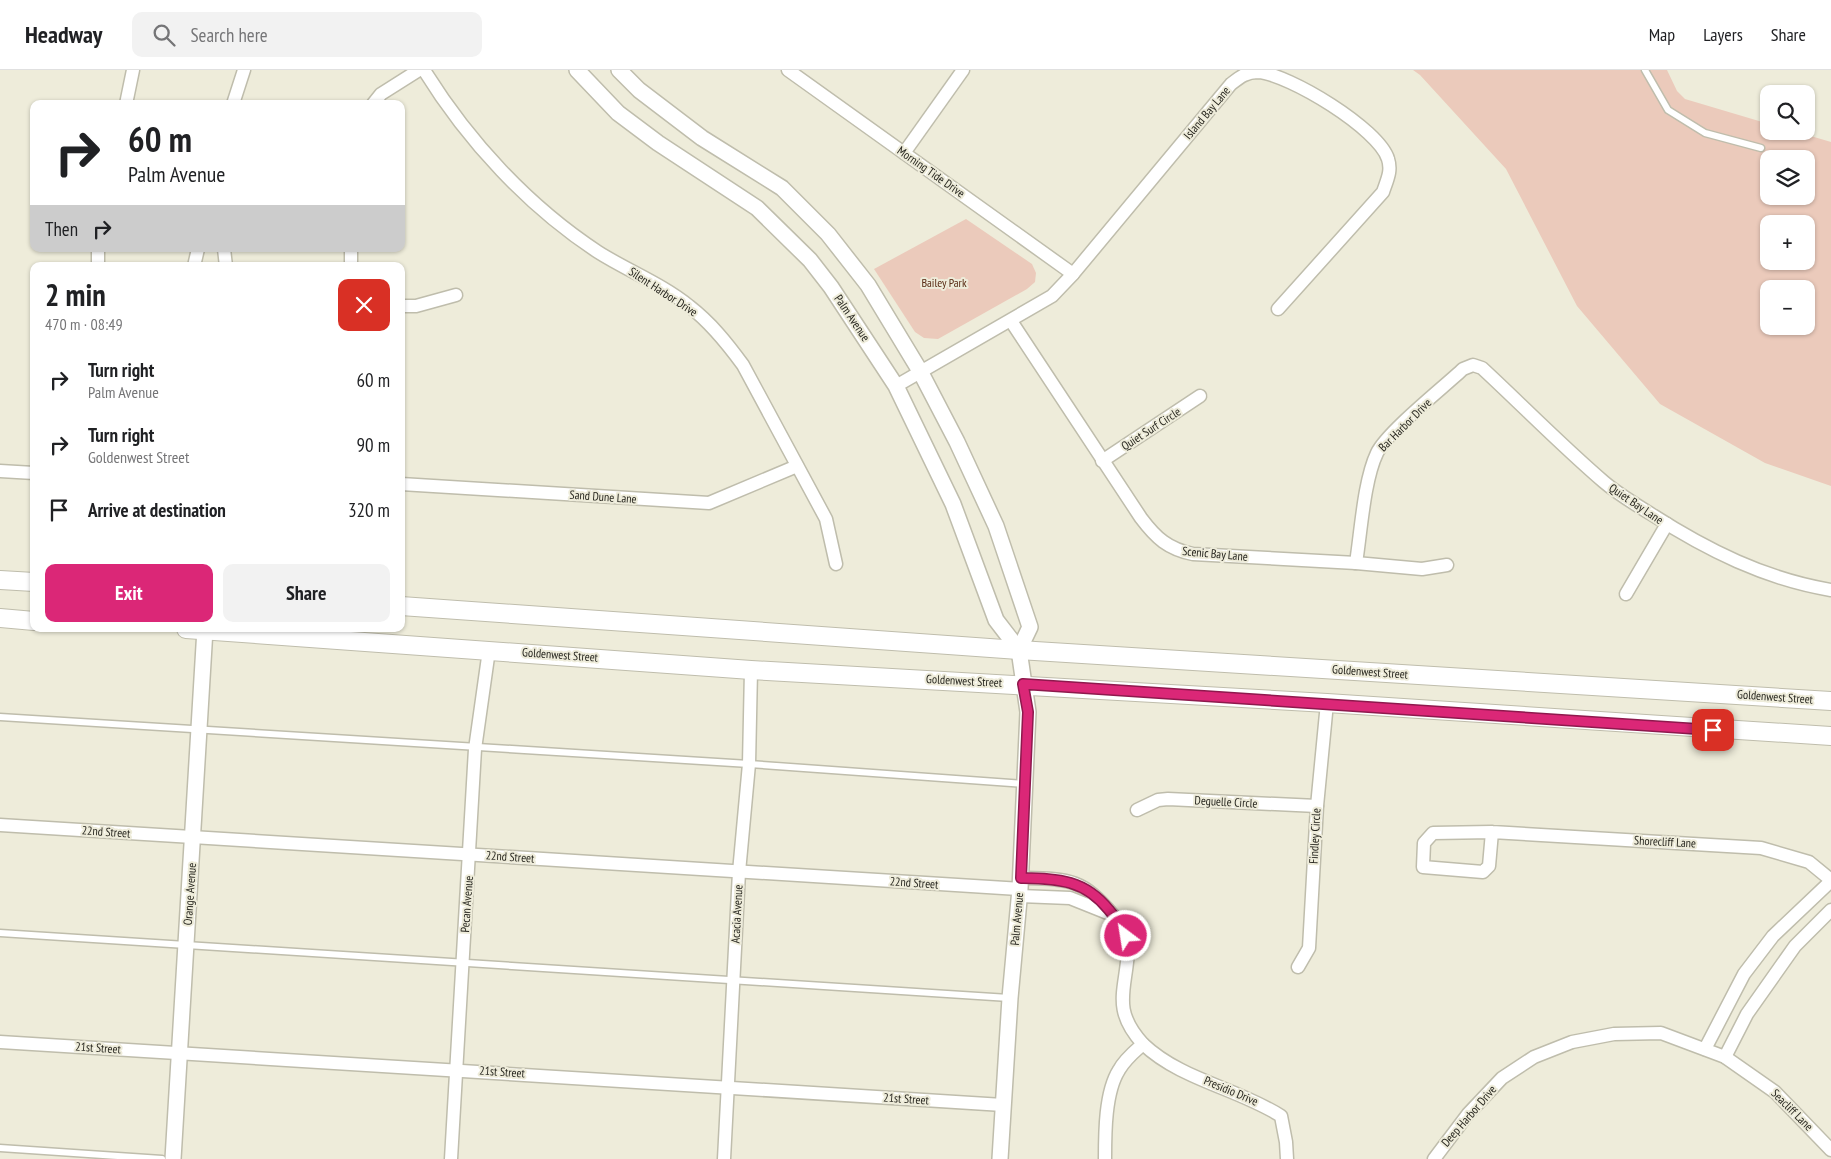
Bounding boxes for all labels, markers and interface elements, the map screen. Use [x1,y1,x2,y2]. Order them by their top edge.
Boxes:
search box [132,12,482,57]
text: Headway [25,19,102,50]
icon: search [150,21,178,49]
text: Search here [190,23,268,47]
text: Map [1649,23,1675,46]
text: Layers [1703,23,1743,46]
text: Share [1771,23,1806,46]
street label: Island Bay Lane [1180,83,1233,142]
map controls [1760,85,1815,335]
button: search [1760,85,1815,140]
text: 60 m [128,116,192,162]
icon: right [45,120,110,185]
street label: Morning Tide Drive [895,143,968,200]
button: layers [1760,150,1815,205]
text: Palm Avenue [128,160,225,188]
icon: right [88,215,116,243]
button: + [1760,215,1815,270]
text: Then [45,217,78,241]
street label: Silent Harbor Drive [626,264,701,319]
text: 2 min [45,275,106,314]
park label: Bailey Park [921,275,967,290]
button: close [338,279,390,331]
button: − [1760,280,1815,335]
street label: Palm Avenue [831,292,873,344]
text: 470 m · 08:49 [45,314,123,334]
text: Turn right [88,358,154,382]
icon: right [45,366,73,394]
text: 60 m [357,368,390,392]
text: Palm Avenue [88,382,159,402]
street label: Bar Harbor Drive [1375,395,1434,454]
street label: Quiet Surf Circle [1118,404,1183,453]
text: Turn right [88,423,154,447]
icon: right [45,431,73,459]
text: 90 m [357,433,390,457]
text: Goldenwest Street [88,447,189,467]
street label: Quiet Bay Lane [1606,480,1666,527]
street label: Sand Dune Lane [569,487,637,506]
icon: arrive [45,496,73,524]
text: Arrive at destination [88,498,226,522]
text: 320 m [348,498,390,522]
street label: Scenic Bay Lane [1182,543,1248,564]
button: Exit [45,564,213,622]
button: Share [223,564,390,622]
street label: Goldenwest Street [522,644,599,665]
street label: Goldenwest Street [1332,661,1409,682]
street label: Goldenwest Street [926,671,1003,690]
street label: Goldenwest Street [1737,686,1814,707]
pin [1692,709,1734,751]
icon: arrive [1699,716,1727,744]
street label: Deguelle Circle [1194,792,1258,811]
street label: Findley Circle [1306,808,1323,864]
street label: 22nd Street [81,822,132,841]
street label: Shorecliff Lane [1634,832,1696,851]
street label: 22nd Street [485,847,536,866]
street label: Orange Avenue [180,862,199,926]
street label: 22nd Street [889,873,940,892]
street label: Pecan Avenue [457,875,476,933]
street label: Acacia Avenue [727,884,746,944]
street label: Palm Avenue [1007,892,1026,946]
position arrow [1099,909,1151,961]
street label: 21st Street [75,1038,122,1057]
street label: 21st Street [479,1062,526,1081]
street label: Presidio Drive [1202,1072,1261,1109]
street label: Deep Harbor Drive [1438,1082,1499,1149]
street label: Seacliff Lane [1768,1086,1816,1134]
street label: 21st Street [883,1089,930,1108]

